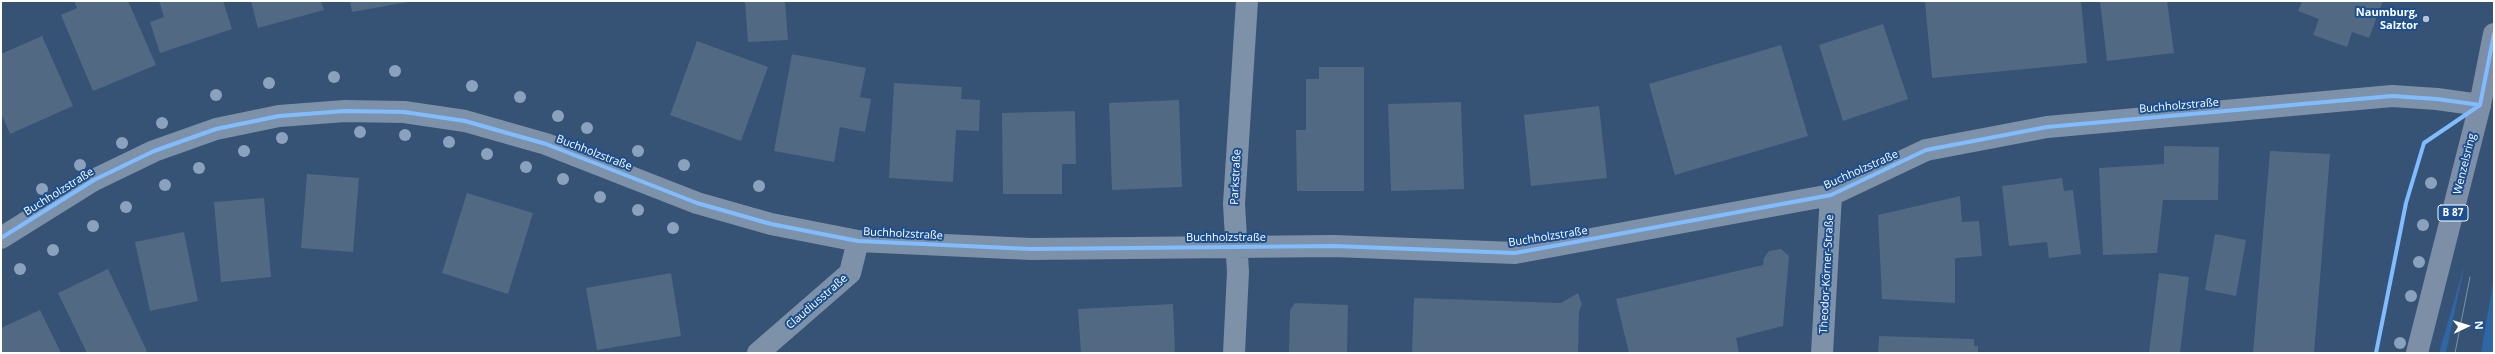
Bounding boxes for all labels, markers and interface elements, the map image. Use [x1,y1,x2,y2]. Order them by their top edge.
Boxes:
place label: Naumburg, Salztor [2356,6,2418,32]
marker: Naumburg, Salztor [2421,14,2431,24]
street label: Buchholzstraße [2139,96,2219,116]
street label: Wenzelsring [2451,132,2479,196]
street label: Buchholzstraße [554,133,634,173]
street label: Buchholzstraße [1822,148,1900,192]
street label: Parkstraße [1228,149,1244,205]
street label: Buchholzstraße [22,165,96,219]
road number: B 87 [2438,205,2468,221]
street label: Theodor-Körner-Straße [1817,214,1837,334]
street label: Buchholzstraße [1507,224,1589,250]
street label: Buchholzstraße [863,225,943,243]
street label: Buchholzstraße [1186,231,1266,245]
street label: Claudiusstraße [784,272,850,332]
north arrow [2447,306,2487,346]
text: N [2472,320,2487,330]

